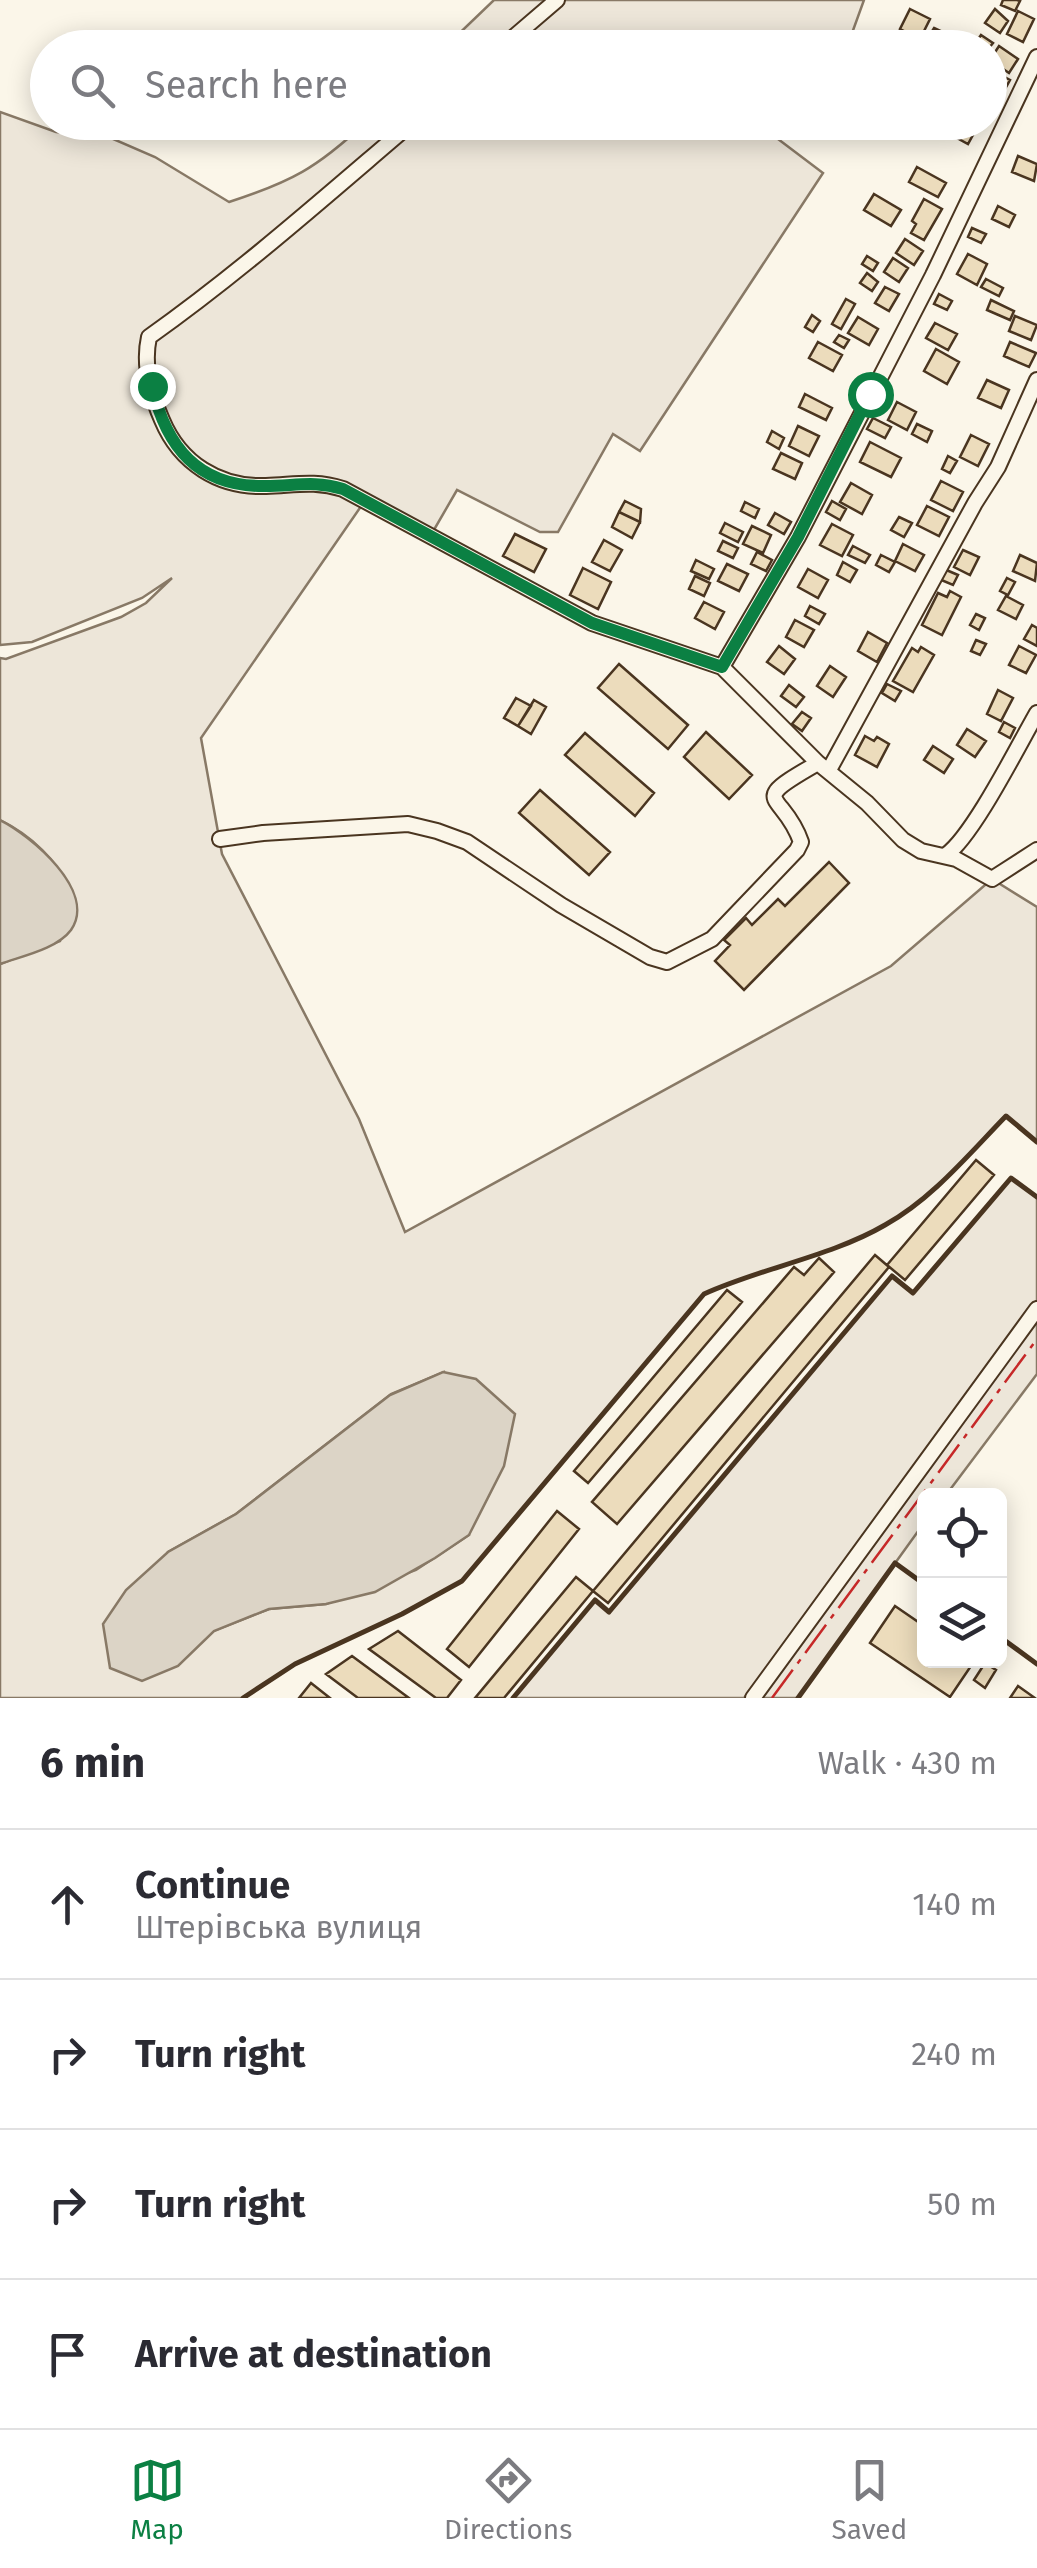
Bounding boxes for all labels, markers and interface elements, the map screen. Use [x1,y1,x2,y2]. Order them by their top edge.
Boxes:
search box [30,30,1007,140]
icon: search [65,58,120,113]
text: Search here [145,62,348,108]
route end [130,364,176,410]
route start [848,372,894,418]
map controls [917,1488,1007,1668]
button: locate [917,1488,1007,1578]
button: layers [917,1578,1007,1668]
text: 6 min [40,1738,145,1788]
text: Walk · 430 m [818,1744,997,1782]
text: Continue [135,1862,290,1908]
icon: ahead [40,1877,95,1932]
text: 140 m [912,1885,997,1923]
text: Штерівська вулиця [135,1908,422,1946]
icon: right [40,2027,95,2082]
text: Turn right [135,2031,305,2077]
text: 240 m [911,2035,997,2073]
icon: right [40,2177,95,2232]
text: Turn right [135,2181,305,2227]
text: 50 m [927,2185,997,2223]
icon: arrive [40,2327,95,2382]
text: Arrive at destination [135,2331,492,2377]
tab: Map [130,2453,185,2546]
tab: Directions [444,2453,572,2546]
tab: Saved [832,2453,907,2546]

